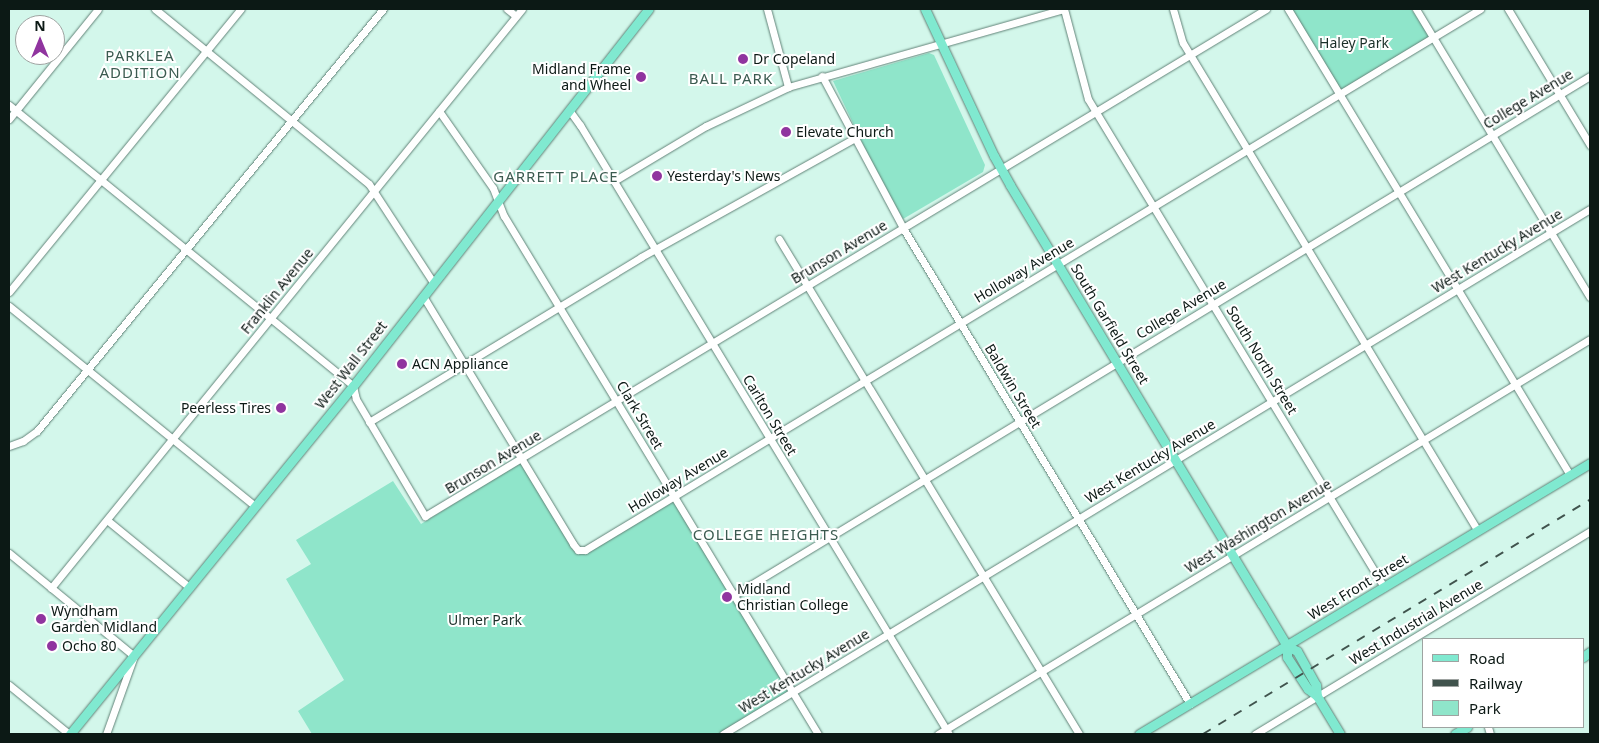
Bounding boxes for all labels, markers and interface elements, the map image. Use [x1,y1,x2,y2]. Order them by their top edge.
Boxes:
north arrow [15,15,65,65]
text: N [34,16,46,35]
park label: Haley Park [1319,35,1389,51]
district label: PARKLEA ADDITION [98,46,182,81]
place label: Dr Copeland [753,51,835,67]
marker: Dr Copeland [737,53,749,65]
place label: Midland Frame and Wheel [532,61,631,94]
street label: College Avenue [1480,66,1576,132]
district label: BALL PARK [688,70,774,88]
marker: Midland Frame and Wheel [635,71,647,83]
place label: Elevate Church [796,124,894,140]
marker: Elevate Church [780,126,792,138]
district label: GARRETT PLACE [492,168,620,186]
place label: Yesterday's News [667,168,780,184]
marker: Yesterday's News [651,170,663,182]
street label: West Kentucky Avenue [1429,205,1565,297]
street label: Brunson Avenue [788,217,890,287]
street label: Holloway Avenue [971,234,1077,306]
street label: Franklin Avenue [237,245,317,337]
street label: South Garfield Street [1067,261,1153,387]
street label: College Avenue [1133,276,1229,342]
street label: South North Street [1223,303,1301,417]
street label: West Wall Street [312,318,390,412]
street label: Baldwin Street [981,341,1045,431]
place label: ACN Appliance [412,356,508,372]
marker: ACN Appliance [396,358,408,370]
street label: Carlton Street [739,372,801,458]
street label: Clark Street [613,378,667,452]
place label: Peerless Tires [181,400,271,416]
marker: Peerless Tires [275,402,287,414]
street label: West Kentucky Avenue [1082,415,1218,507]
street label: Brunson Avenue [442,427,544,497]
street label: Holloway Avenue [625,444,731,516]
street label: West Washington Avenue [1182,476,1334,576]
district label: COLLEGE HEIGHTS [691,526,841,544]
street label: West Front Street [1305,551,1411,623]
street label: West Industrial Avenue [1346,576,1486,668]
place label: Midland Christian College [737,581,848,614]
marker: Midland Christian College [721,591,733,603]
place label: Wyndham Garden Midland [51,603,157,636]
park label: Ulmer Park [448,612,522,628]
marker: Wyndham Garden Midland [35,613,47,625]
street label: West Kentucky Avenue [736,625,872,717]
place label: Ocho 80 [62,638,116,654]
legend [1422,638,1584,728]
marker: Ocho 80 [46,640,58,652]
text: Road [1469,648,1505,668]
text: Railway [1469,673,1522,693]
text: Park [1469,698,1501,718]

